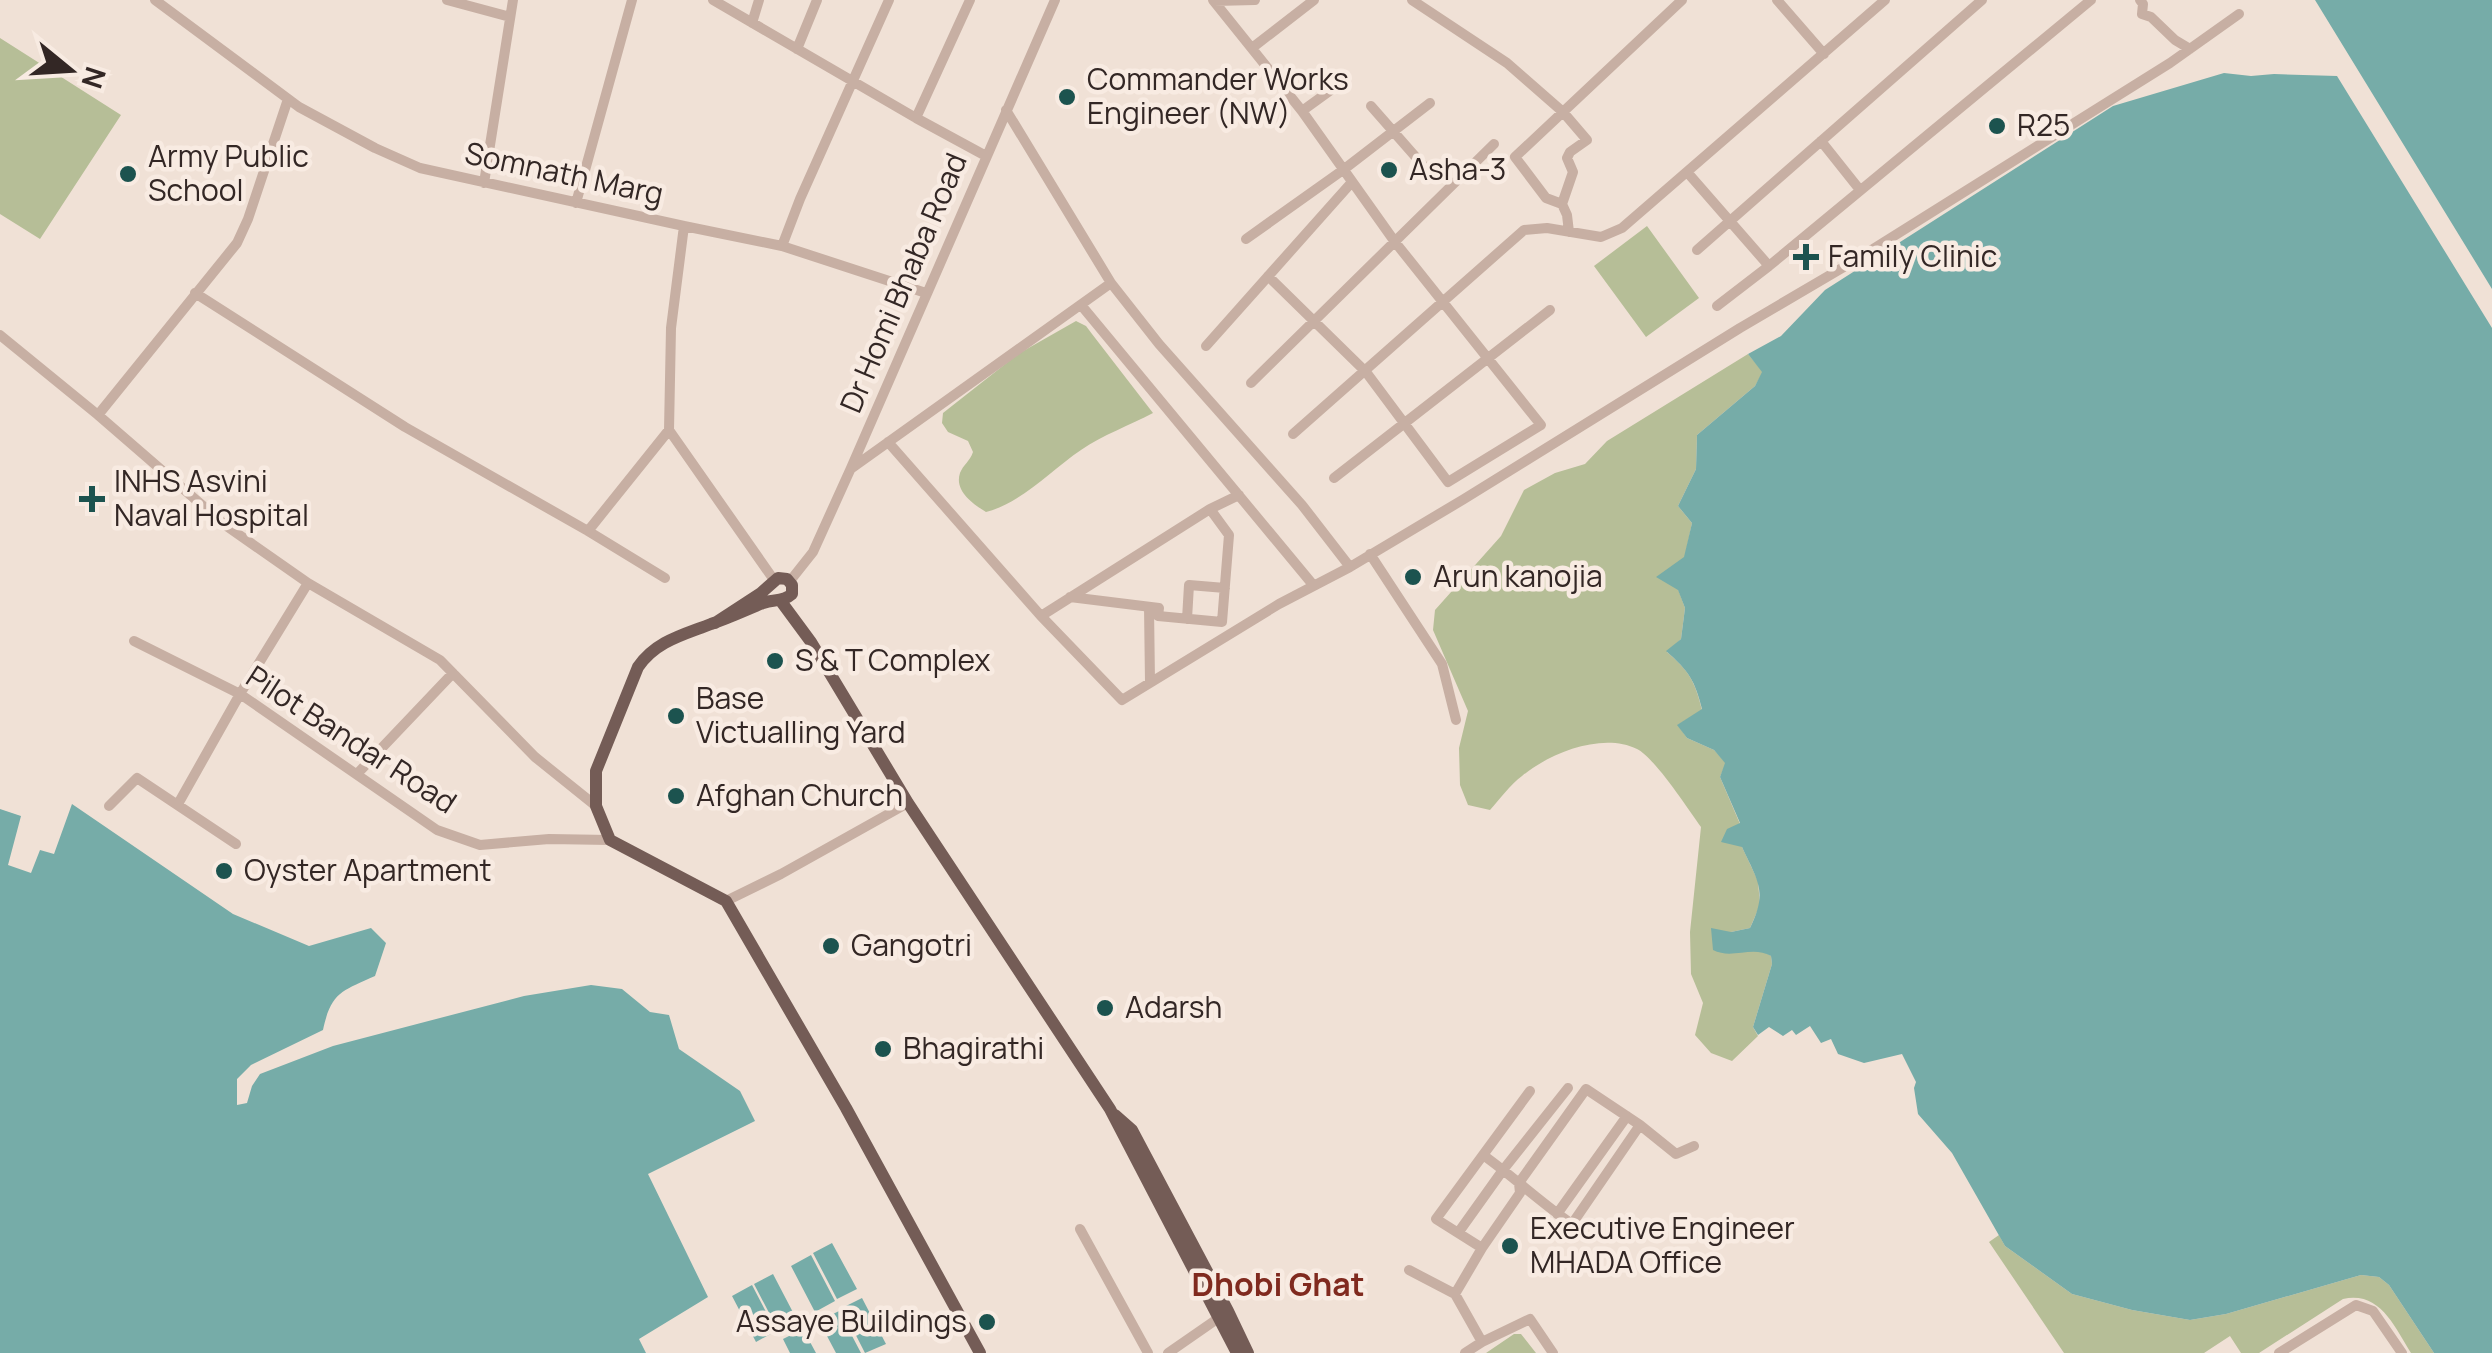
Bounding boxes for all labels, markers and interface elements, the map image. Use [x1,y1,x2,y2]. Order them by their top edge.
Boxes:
north arrow [20,20,120,120]
place label: Commander Works Engineer (NW) [1087,58,1349,133]
text: N [74,63,116,93]
marker: Commander Works Engineer (NW) [1056,86,1078,108]
place label: R25 [2017,104,2070,145]
marker: R25 [1986,115,2008,137]
street label: Somnath Marg [461,131,667,214]
place label: Army Public School [148,135,309,210]
street label: Dr Homi Bhaba Road [829,146,976,418]
place label: Asha-3 [1409,148,1506,189]
marker: Asha-3 [1378,159,1400,181]
marker: Army Public School [117,163,139,185]
place label: Family Clinic [1828,235,1997,276]
marker: Family Clinic [1793,244,1819,270]
place label: INHS Asvini Naval Hospital [114,460,309,535]
marker: INHS Asvini Naval Hospital [79,486,105,512]
place label: Arun kanojia [1433,555,1603,596]
marker: Arun kanojia [1402,566,1424,588]
place label: S & T Complex [795,639,990,680]
marker: S & T Complex [764,650,786,672]
street label: Pilot Bandar Road [239,655,465,822]
place label: Base Victualling Yard [696,677,905,752]
marker: Base Victualling Yard [665,705,687,727]
place label: Afghan Church [696,774,903,815]
marker: Afghan Church [665,785,687,807]
place label: Oyster Apartment [244,849,492,890]
marker: Oyster Apartment [213,860,235,882]
place label: Gangotri [851,924,972,965]
marker: Gangotri [820,935,842,957]
place label: Adarsh [1125,986,1222,1027]
marker: Adarsh [1094,997,1116,1019]
place label: Bhagirathi [903,1027,1044,1068]
marker: Bhagirathi [872,1038,894,1060]
place label: Executive Engineer MHADA Office [1530,1207,1795,1282]
marker: Executive Engineer MHADA Office [1499,1235,1521,1257]
district label: Dhobi Ghat [1191,1262,1365,1306]
place label: Assaye Buildings [736,1300,967,1341]
marker: Assaye Buildings [976,1311,998,1333]

